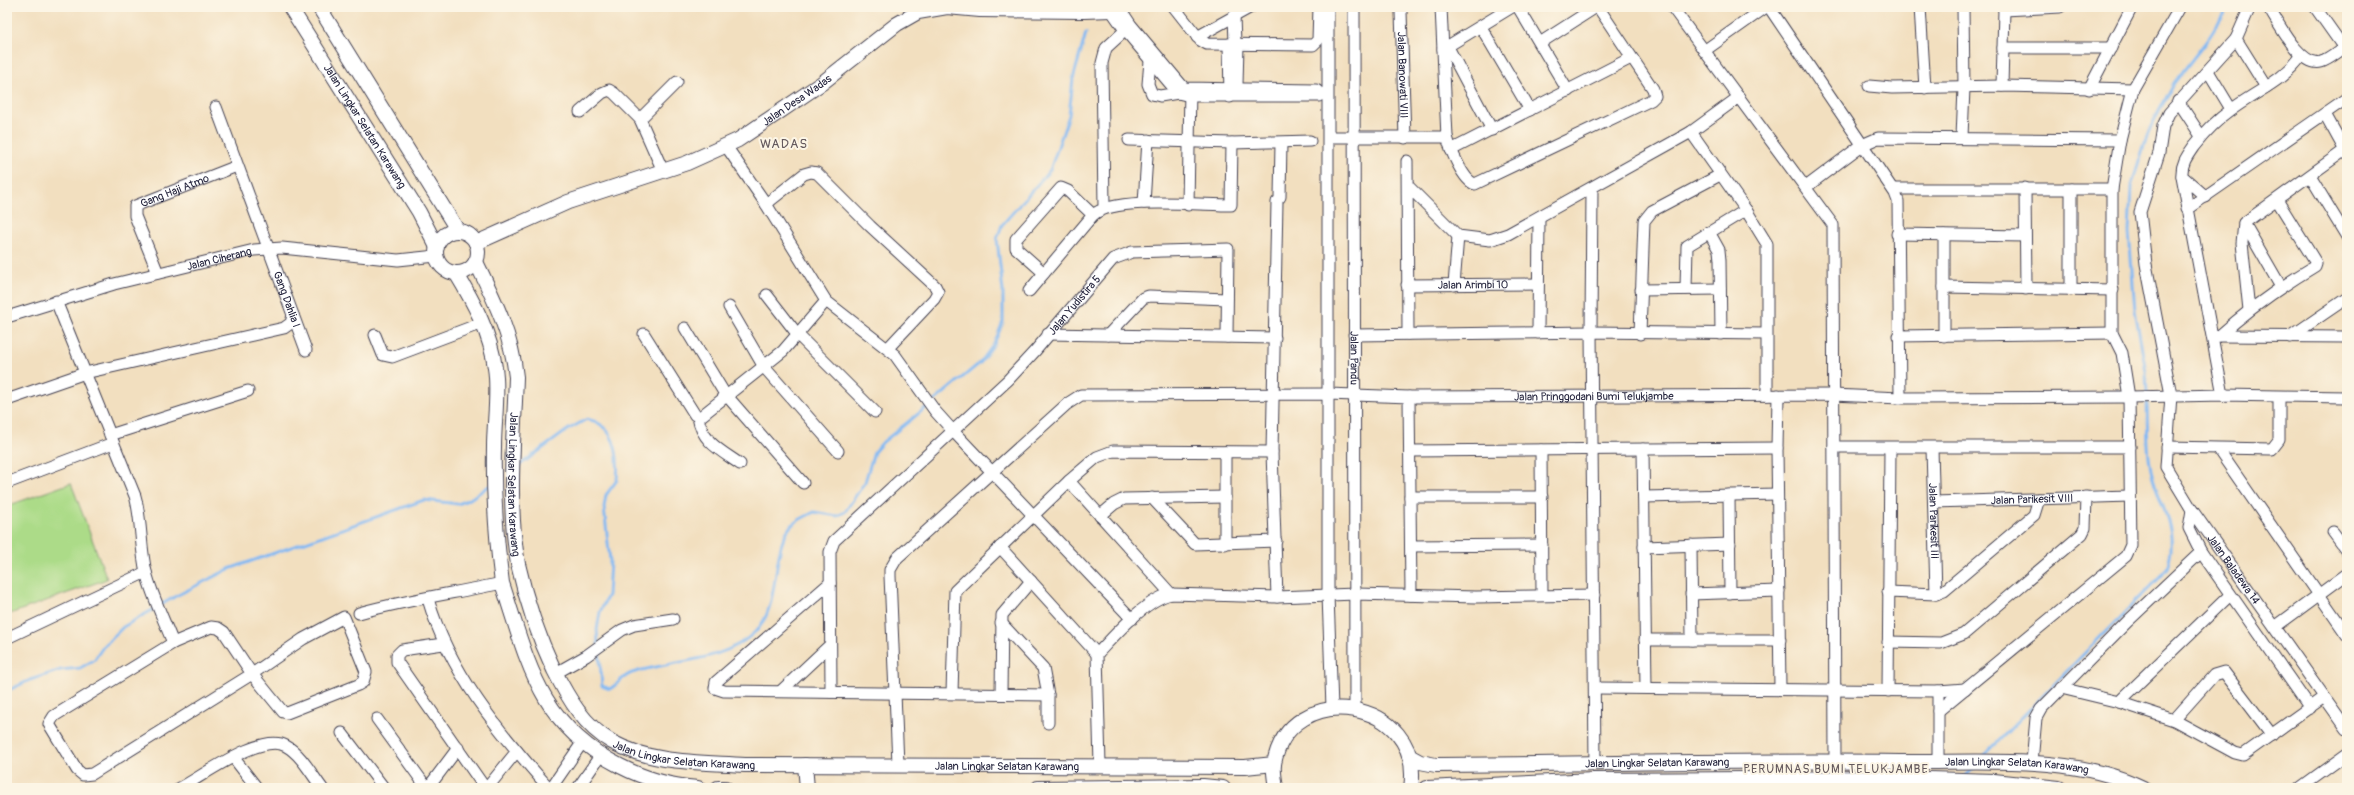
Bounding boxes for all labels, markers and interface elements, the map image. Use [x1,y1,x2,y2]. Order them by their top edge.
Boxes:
street label: Jalan Banowati VIII [1395,31,1410,119]
street label: Jalan Lingkar Selatan Karawang [321,62,409,192]
street label: Jalan Desa Wadas [760,72,834,129]
district label: WADAS [760,136,808,152]
street label: Gang Haji Atmo [139,172,211,210]
street label: Jalan Ciherang [185,245,253,273]
street label: Gang Dahlia I [270,270,303,329]
street label: Jalan Yudistira 5 [1046,273,1104,338]
street label: Jalan Arimbi 10 [1438,278,1508,292]
street label: Jalan Pandu [1347,331,1361,385]
street label: Jalan Pringgodani Bumi Telukjambe [1514,390,1674,404]
street label: Jalan Lingkar Selatan Karawang [505,412,523,558]
street label: Jalan Parikesit III [1926,483,1941,559]
street label: Jalan Parikesit VIII [1990,492,2074,507]
street label: Jalan Baladewa 14 [2204,532,2263,607]
street label: Jalan Lingkar Selatan Karawang [611,738,756,772]
street label: Jalan Lingkar Selatan Karawang [1945,755,2090,777]
street label: Jalan Lingkar Selatan Karawang [1585,756,1730,770]
street label: Jalan Lingkar Selatan Karawang [935,760,1080,773]
district label: PERUMNAS BUMI TELUKJAMBE [1743,762,1929,777]

